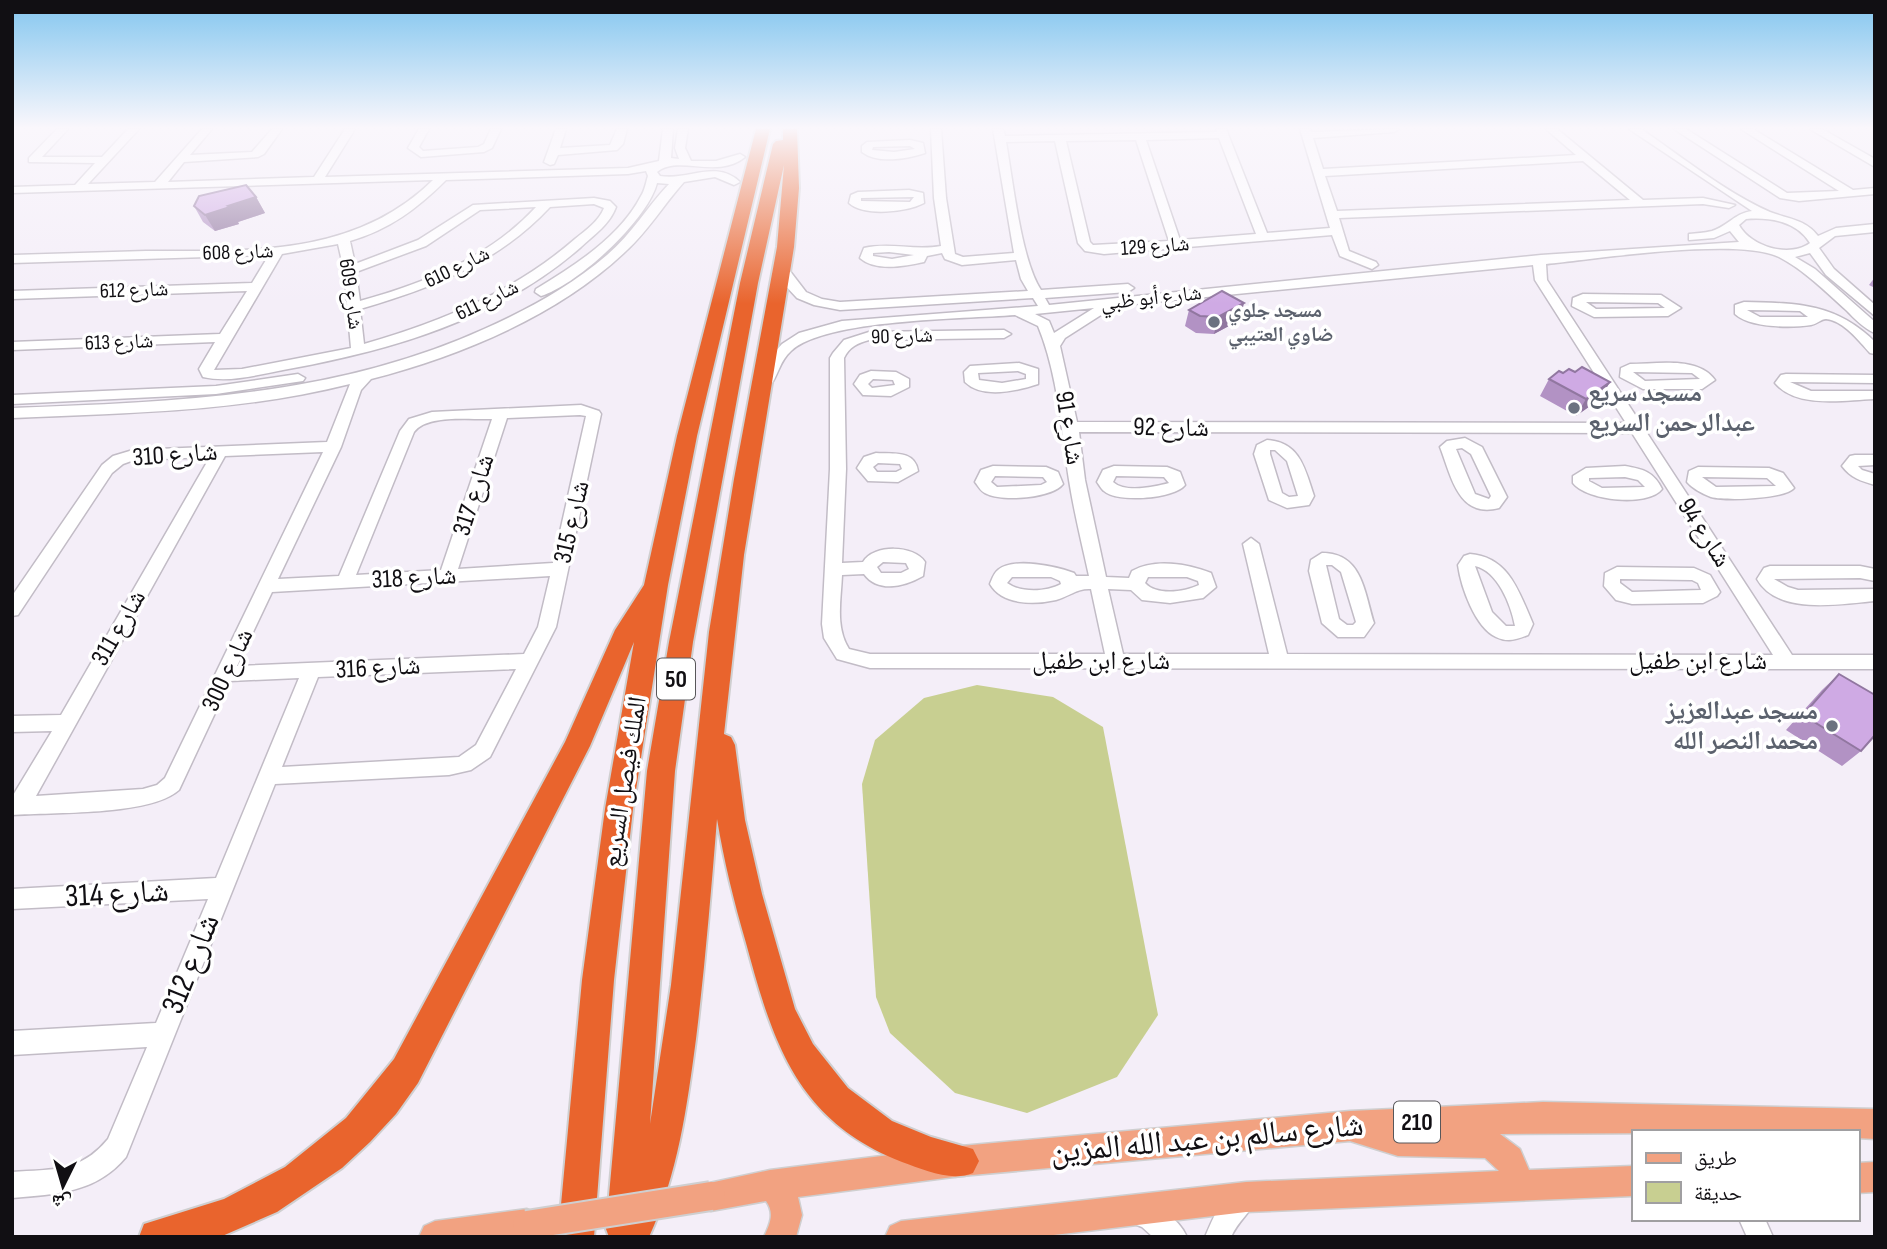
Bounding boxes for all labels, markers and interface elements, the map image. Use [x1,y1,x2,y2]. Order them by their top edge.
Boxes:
street label: شارع 129 [1120,231,1190,261]
street label: شارع 608 [202,238,274,266]
street label: شارع 610 [420,241,494,293]
street label: شارع 609 [334,257,368,331]
street label: شارع 611 [451,274,523,326]
street label: شارع 612 [99,276,169,304]
street label: شارع أبو ظبي [1099,280,1203,319]
place label: مسجد جلوي ضاوي العتيبي [1228,298,1333,350]
marker: مسجد جلوي ضاوي العتيبي [1206,314,1222,330]
street label: شارع 90 [871,322,933,350]
street label: شارع 613 [84,328,154,356]
place label: مسجد سريع عبدالرحمن السريع [1588,378,1755,439]
street label: شارع 91 [1048,389,1090,467]
marker: مسجد سريع عبدالرحمن السريع [1566,400,1582,416]
street label: شارع 92 [1133,412,1209,444]
street label: شارع 310 [131,437,219,473]
street label: شارع 317 [446,450,502,540]
street label: شارع 315 [547,478,597,566]
street label: شارع 94 [1670,493,1738,573]
street label: شارع 318 [371,560,457,596]
street label: شارع 311 [85,584,153,672]
street label: شارع 300 [195,624,261,716]
street label: شارع ابن طفيل [1032,646,1170,677]
street label: شارع ابن طفيل [1629,646,1767,677]
street label: شارع 316 [335,650,421,686]
road number: 50 [657,658,695,700]
street label: الملك فيصل السريع [596,694,654,870]
place label: مسجد عبدالعزيز محمد النصر الله [1665,696,1818,757]
marker: مسجد عبدالعزيز محمد النصر الله [1824,718,1840,734]
street label: شارع 314 [64,872,170,916]
street label: شارع 312 [153,908,229,1020]
road number: 210 [1394,1102,1440,1142]
street label: شارع سالم بن عبد الله المزين [1049,1106,1365,1172]
legend [1632,1130,1859,1221]
text: طريق [1694,1146,1737,1171]
north arrow [28,1151,98,1221]
text: حديقة [1694,1181,1742,1206]
text: ش [51,1189,73,1214]

